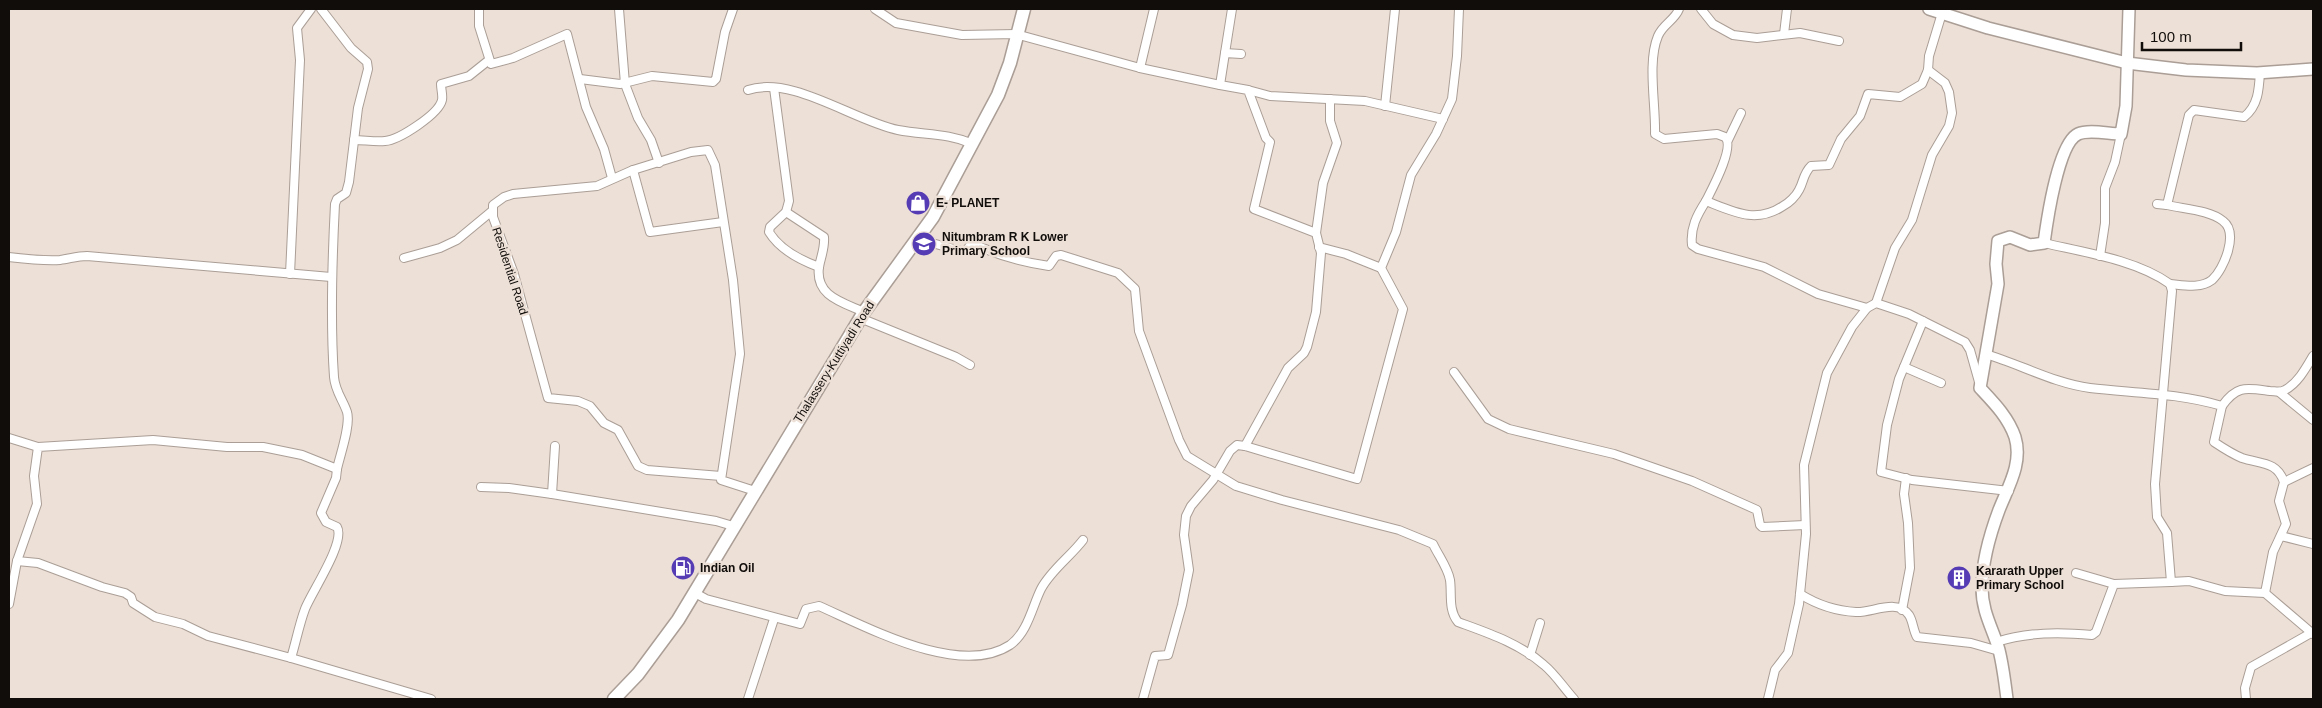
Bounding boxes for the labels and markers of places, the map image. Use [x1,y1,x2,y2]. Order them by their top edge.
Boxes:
shop icon: E- PLANET [905,190,931,216]
place label: E- PLANET [936,196,1000,210]
place label: Nitumbram R K Lower Primary School [942,230,1068,258]
school or university icon: Nitumbram R K Lower Primary School [911,231,937,257]
fuel station icon: Indian Oil [670,555,696,581]
place label: Indian Oil [700,561,755,575]
place label: Kararath Upper Primary School [1976,564,2064,592]
building icon: Kararath Upper Primary School [1946,565,1972,591]

